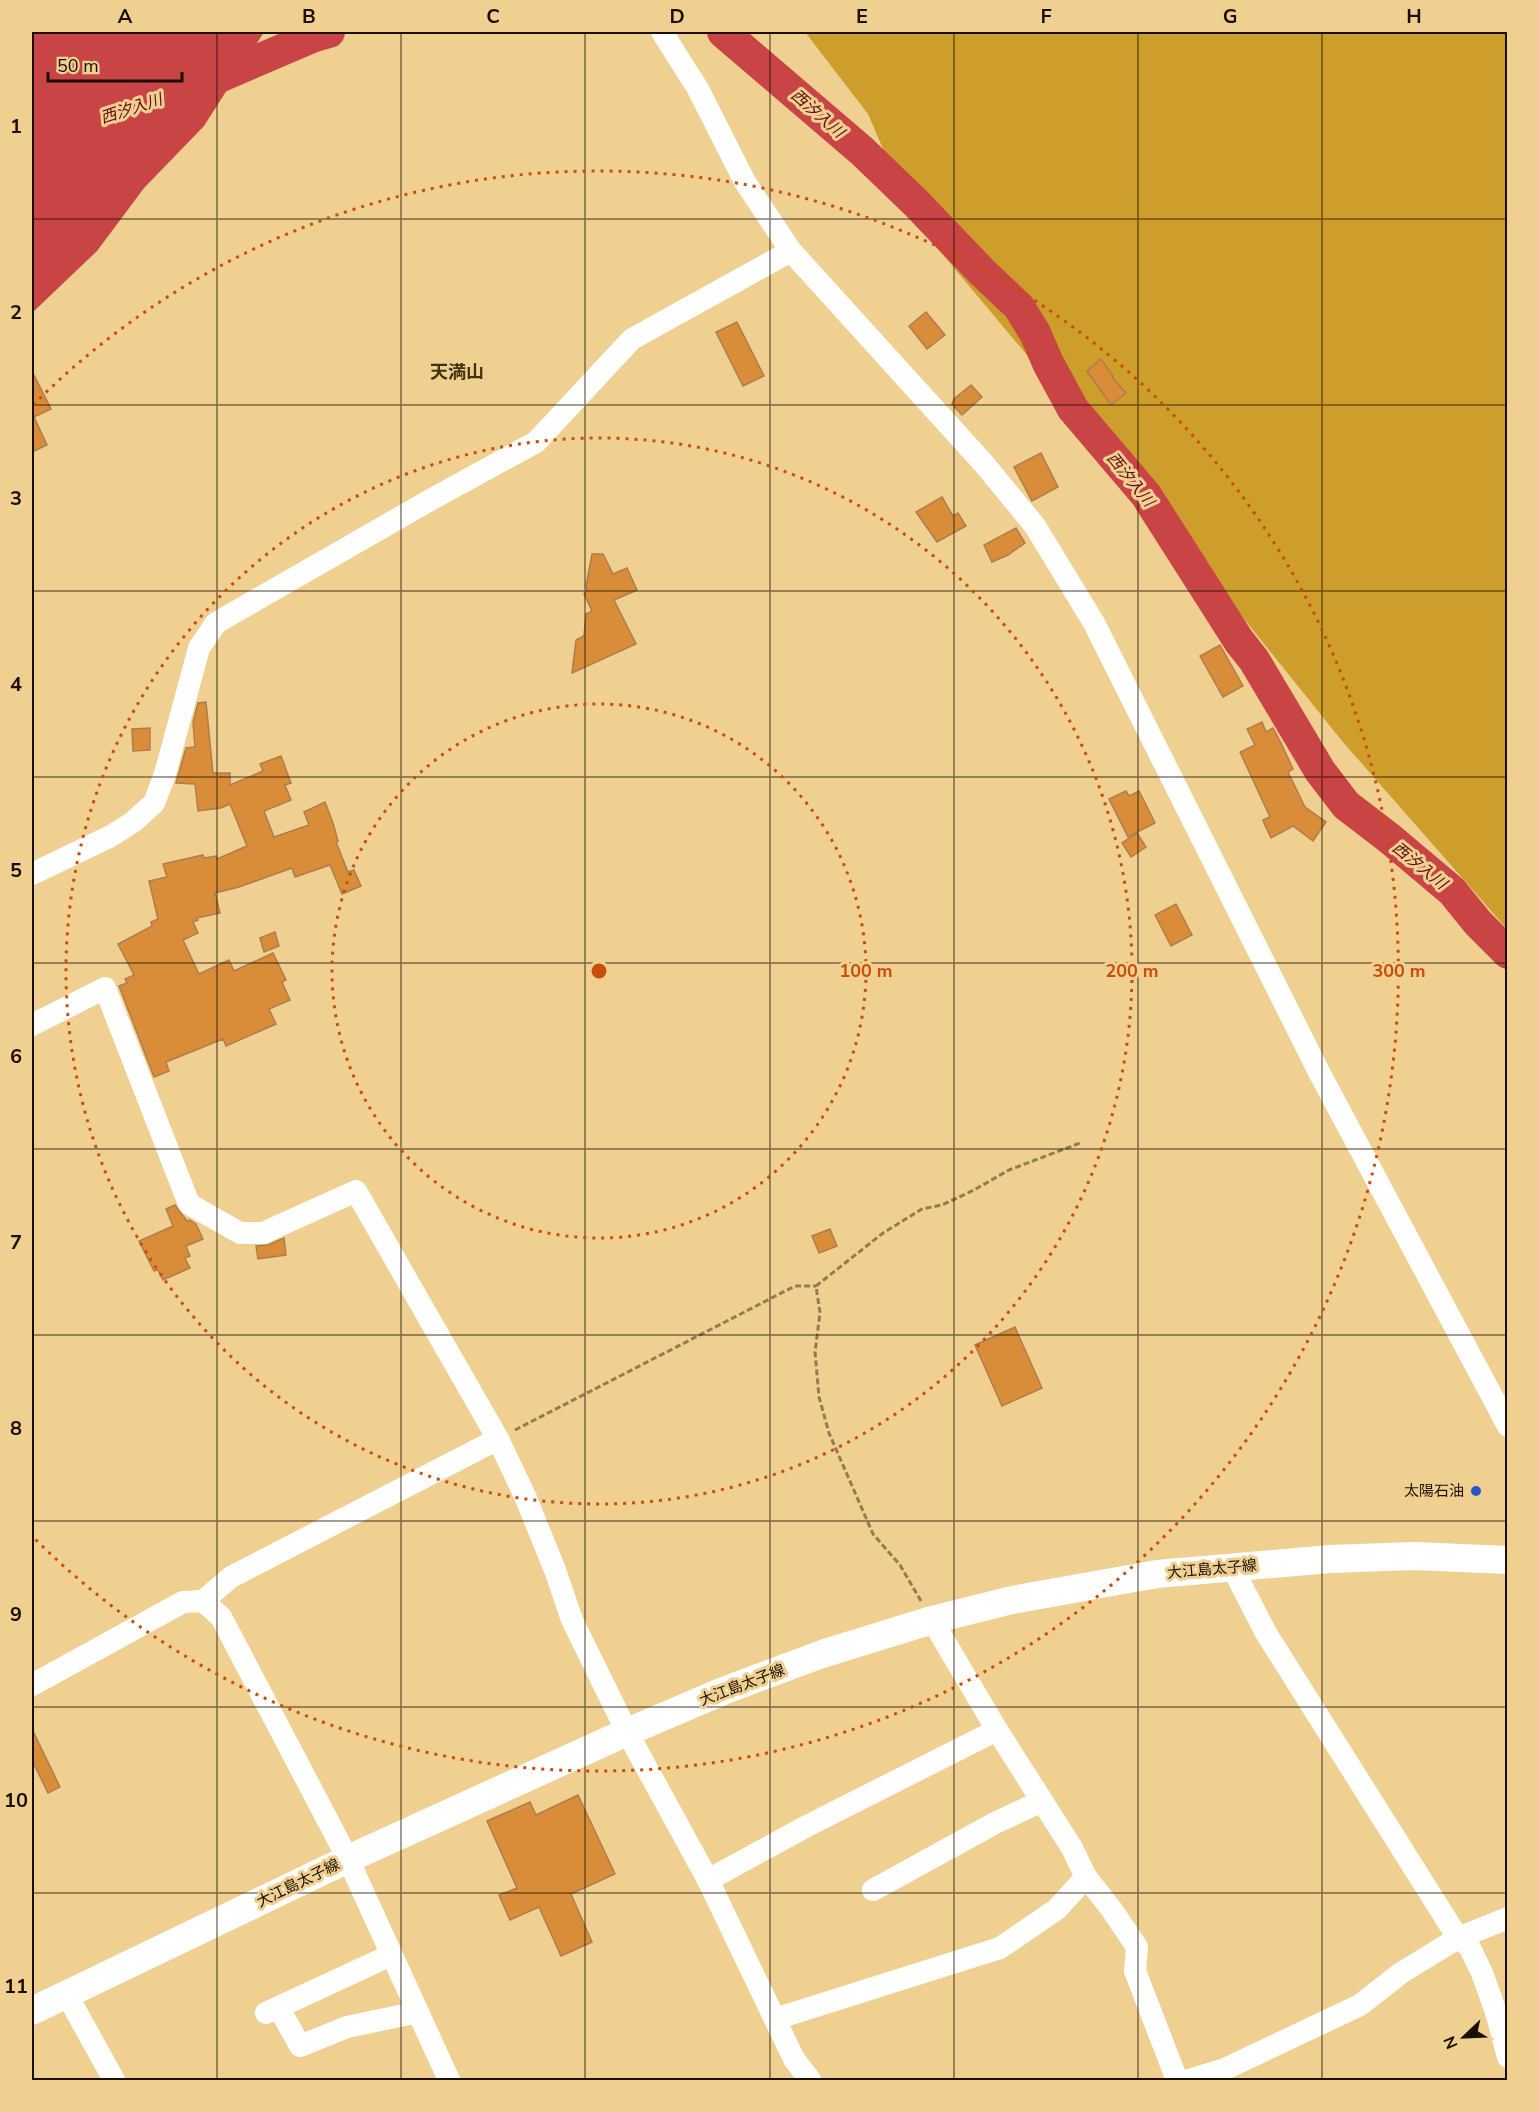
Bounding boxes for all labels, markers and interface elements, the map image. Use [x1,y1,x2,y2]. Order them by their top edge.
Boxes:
text: A [118,3,133,30]
text: B [302,3,316,30]
text: C [486,3,500,30]
text: D [669,3,685,30]
text: E [856,3,868,30]
text: F [1040,3,1052,30]
text: G [1223,3,1237,30]
text: H [1406,3,1422,30]
scale bar [48,45,182,83]
text: 50 m [57,54,99,78]
water label: 西汐入川 [786,84,850,144]
water label: 西汐入川 [97,88,167,129]
text: 1 [10,113,22,140]
text: 2 [10,299,22,326]
district label: 天満山 [430,360,484,384]
water label: 西汐入川 [1102,448,1160,513]
text: 3 [10,485,22,512]
text: 4 [10,671,22,698]
water label: 西汐入川 [1388,837,1453,896]
text: 5 [10,857,22,884]
text: 100 m [839,959,893,983]
text: 200 m [1105,959,1159,983]
text: 300 m [1372,959,1426,983]
centre of rings [589,961,609,981]
text: 6 [10,1043,22,1070]
text: 7 [10,1229,22,1256]
text: 8 [10,1415,22,1442]
place label: 太陽石油 [1404,1481,1464,1501]
marker: 太陽石油 [1469,1484,1483,1498]
street label: 大江島太子線 [1166,1555,1258,1583]
text: 9 [10,1601,22,1628]
street label: 大江島太子線 [696,1660,788,1710]
text: 10 [4,1787,28,1814]
street label: 大江島太子線 [253,1854,343,1912]
text: 11 [4,1973,28,2000]
north arrow [1434,2007,1494,2067]
text: N [1439,2033,1464,2052]

